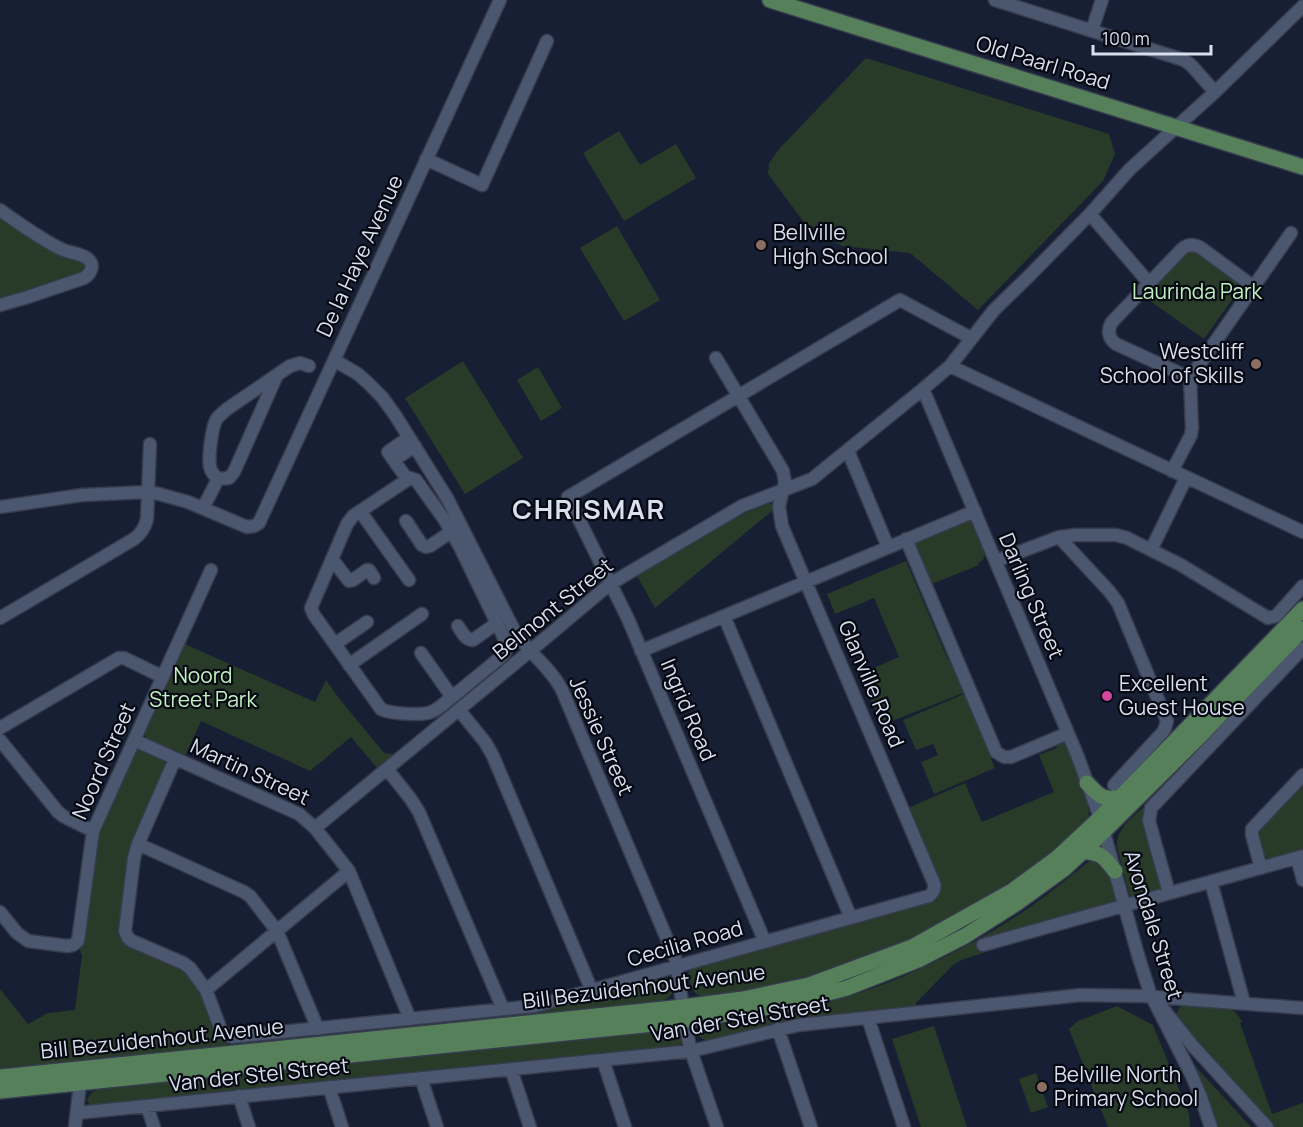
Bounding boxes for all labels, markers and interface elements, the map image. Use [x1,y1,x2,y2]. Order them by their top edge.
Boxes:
scale bar [1093,18,1212,56]
text: 100 m [1102,26,1150,50]
street label: Old Paarl Road [973,28,1114,96]
street label: De la Haye Avenue [309,170,409,341]
place label: Bellville High School [773,218,888,270]
marker: Bellville High School [754,238,768,252]
park label: Laurinda Park [1132,277,1263,305]
place label: Westcliff School of Skills [1100,337,1244,389]
marker: Westcliff School of Skills [1249,357,1263,371]
district label: CHRISMAR [512,490,666,527]
street label: Darling Street [993,528,1071,663]
street label: Belmont Street [486,551,618,665]
street label: Glanville Road [833,616,911,751]
street label: Ingrid Road [655,654,723,765]
park label: Noord Street Park [149,661,257,713]
place label: Excellent Guest House [1119,669,1245,721]
street label: Jessie Street [563,672,641,799]
marker: Excellent Guest House [1100,689,1114,703]
street label: Noord Street [65,698,141,823]
street label: Martin Street [186,731,315,811]
street label: Avondale Street [1118,847,1190,1003]
street label: Cecilia Road [624,913,746,973]
street label: Bill Bezuidenhout Avenue [521,957,767,1015]
street label: Van der Stel Street [648,989,831,1047]
street label: Bill Bezuidenhout Avenue [39,1011,285,1065]
street label: Van der Stel Street [168,1051,350,1097]
place label: Belville North Primary School [1054,1060,1198,1112]
marker: Belville North Primary School [1035,1080,1049,1094]

